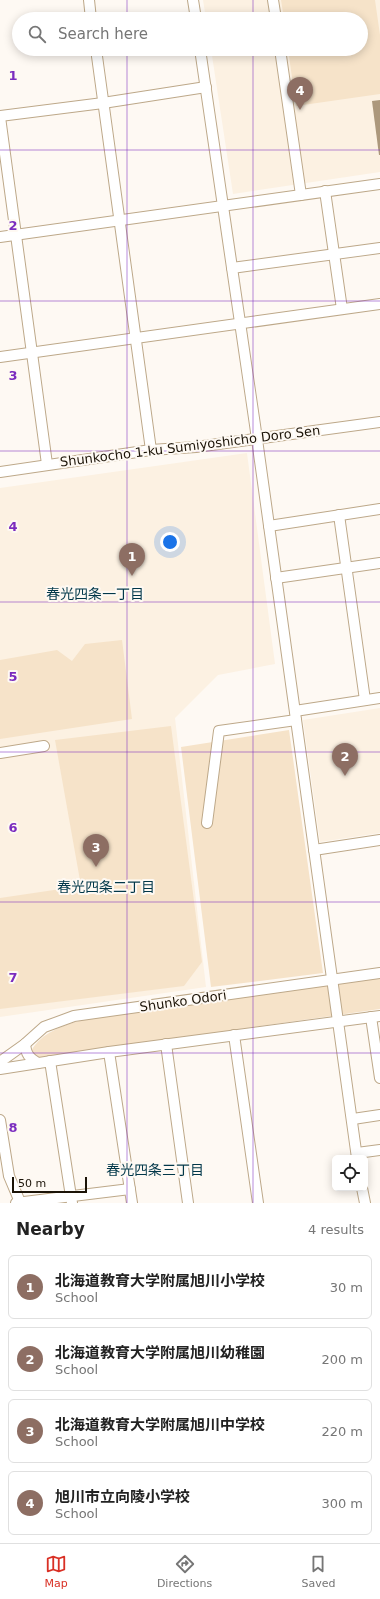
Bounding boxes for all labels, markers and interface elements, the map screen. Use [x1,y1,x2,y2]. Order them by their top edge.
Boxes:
search box [12,12,368,56]
icon: search [26,23,48,45]
text: Search here [58,25,148,43]
text: 1 [8,68,18,83]
pin: 4 [287,77,313,110]
text: 2 [8,218,18,233]
text: 3 [8,368,18,383]
street label: Shunkocho 1-ku Sumiyoshicho Doro Sen [59,423,321,469]
text: 4 [8,519,18,534]
your location [160,532,180,552]
pin: 1 [119,543,145,576]
district label: 春光四条一丁目 [46,586,144,602]
text: 5 [8,669,18,684]
pin: 2 [332,743,358,776]
text: 6 [8,820,18,835]
pin: 3 [83,834,109,867]
district label: 春光四条二丁目 [57,879,155,895]
text: 7 [8,970,18,985]
street label: Shunko Odori [139,987,227,1015]
text: 8 [8,1120,18,1135]
map controls [332,1155,368,1191]
button: locate [332,1155,368,1191]
district label: 春光四条三丁目 [106,1162,204,1178]
scale bar [12,1175,87,1194]
text: 50 m [18,1177,46,1190]
text: Nearby [16,1219,85,1239]
text: 4 results [308,1222,364,1237]
text: 北海道教育大学附属旭川小学校 [55,1272,265,1290]
text: 1 [25,1280,35,1295]
text: 30 m [330,1280,363,1295]
text: School [55,1290,98,1305]
text: 北海道教育大学附属旭川幼稚園 [55,1344,265,1362]
text: 2 [25,1352,35,1367]
text: 200 m [321,1352,363,1367]
text: School [55,1362,98,1377]
text: 北海道教育大学附属旭川中学校 [55,1416,265,1434]
text: 3 [25,1424,35,1439]
text: 220 m [321,1424,363,1439]
text: School [55,1434,98,1449]
text: 旭川市立向陵小学校 [55,1488,190,1506]
text: 4 [25,1496,35,1511]
text: 300 m [321,1496,363,1511]
text: School [55,1506,98,1521]
tab: Map [45,1553,68,1590]
tab: Directions [157,1553,212,1590]
tab: Saved [301,1553,335,1590]

